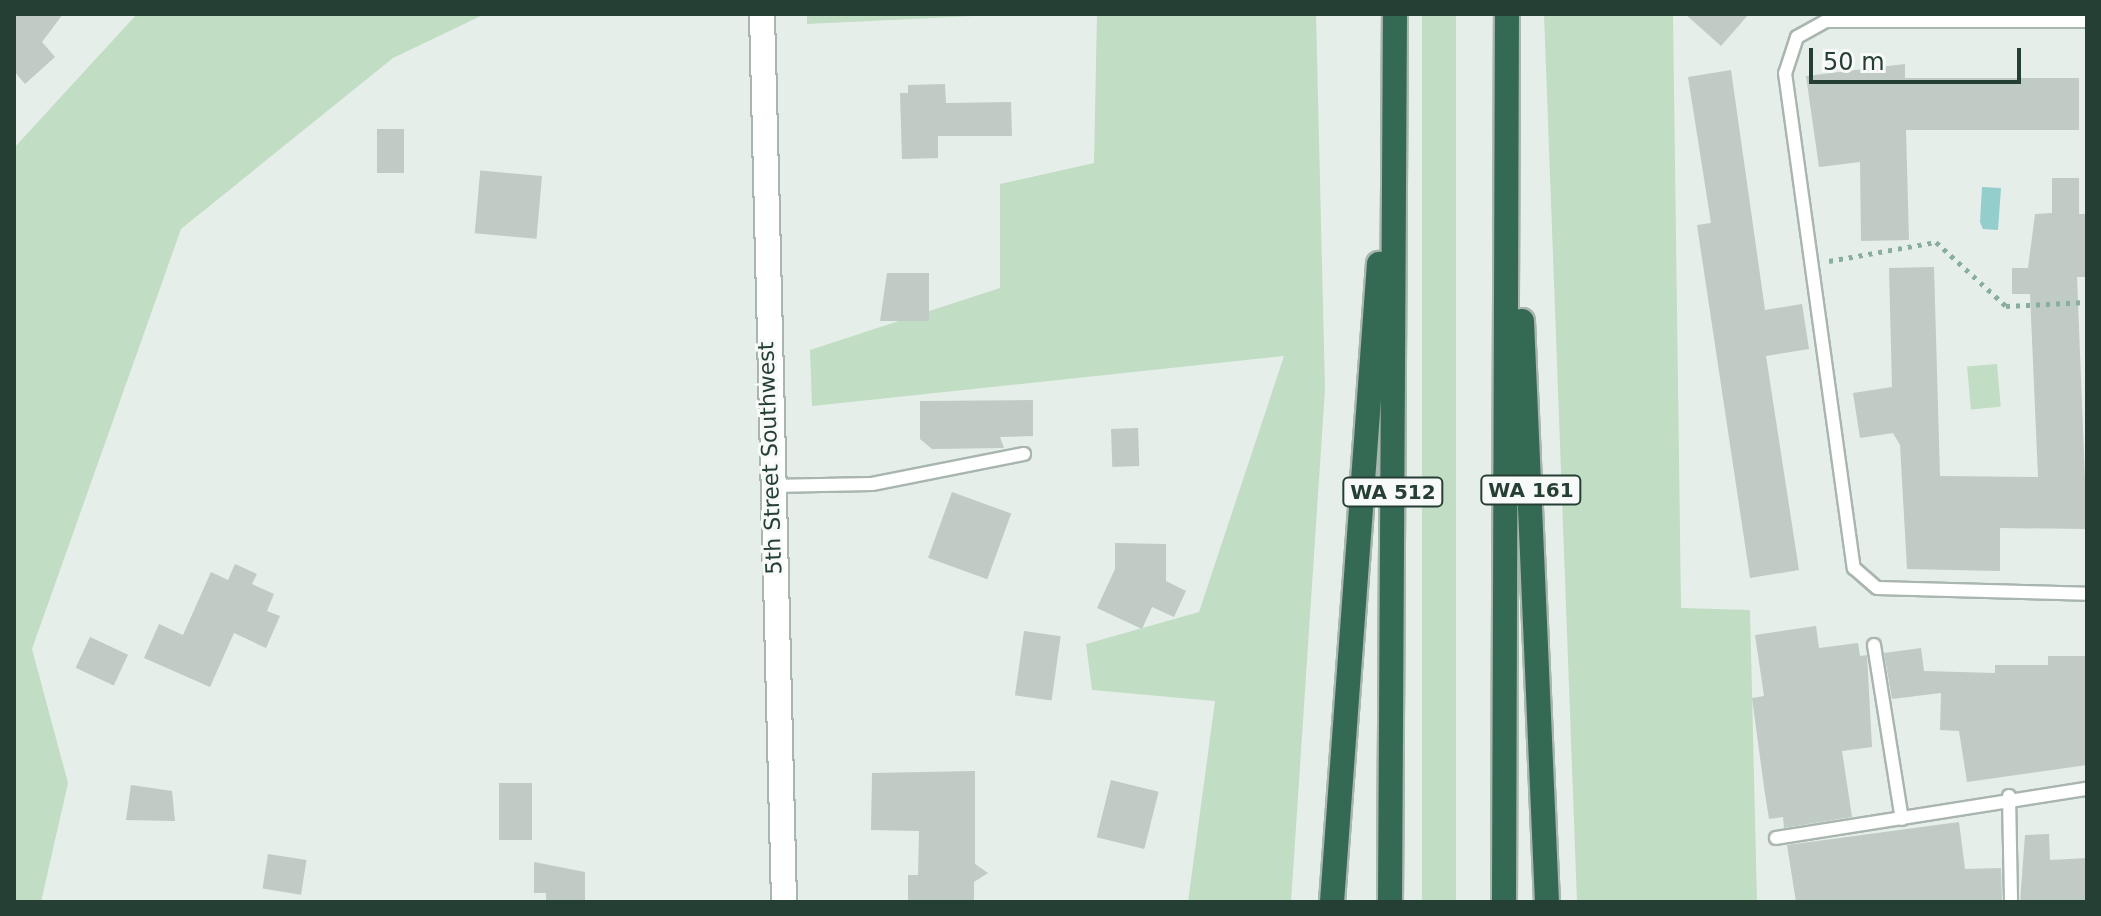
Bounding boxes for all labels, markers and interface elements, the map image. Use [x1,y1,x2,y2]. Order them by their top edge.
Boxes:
scale bar [1813,32,2025,82]
text: 50 m [1823,48,1885,76]
street label: 5th Street Southwest [753,341,787,575]
road number: WA 161 [1479,474,1583,506]
road number: WA 512 [1341,476,1445,508]

